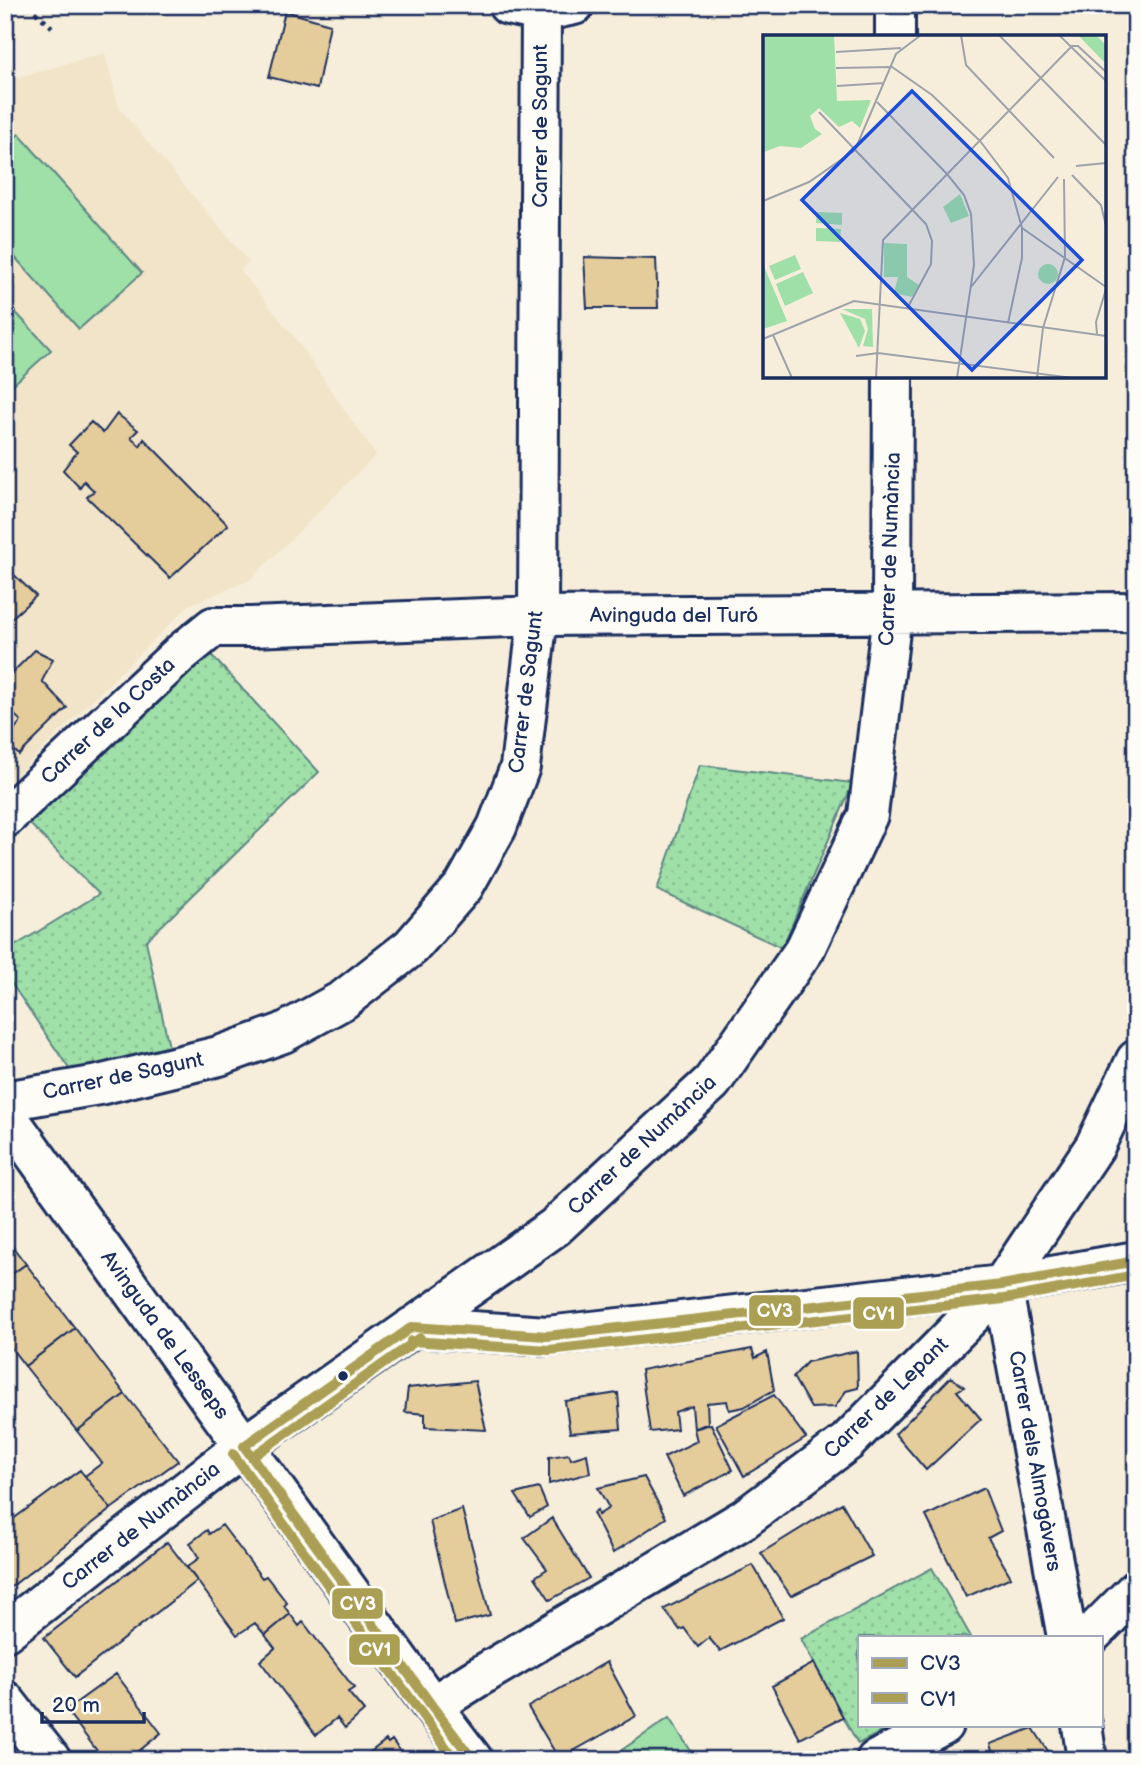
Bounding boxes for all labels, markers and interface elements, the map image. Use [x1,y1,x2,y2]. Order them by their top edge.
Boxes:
inset map [763,35,1106,378]
street label: Carrer de Sagunt [528,44,553,208]
street label: Carrer de Numància [874,452,906,646]
street label: Avinguda del Turó [590,603,758,628]
street label: Carrer de Sagunt [504,609,548,775]
street label: Carrer de la Costa [36,652,180,790]
street label: Carrer de Sagunt [40,1047,206,1105]
street label: Carrer de Numància [563,1070,721,1220]
street label: Avinguda de Lesseps [95,1246,235,1424]
line badge: CV3 [748,1294,802,1327]
line badge: CV1 [852,1296,905,1330]
text: CV3 [757,1300,793,1323]
text: CV1 [862,1303,896,1326]
street label: Carrer de Lepant [818,1332,954,1464]
street label: Carrer dels Almogàvers [1003,1349,1067,1573]
unlabelled marker [336,1369,350,1383]
street label: Carrer de Numància [57,1456,225,1596]
line badge: CV3 [331,1587,384,1620]
text: CV3 [340,1593,376,1616]
line badge: CV1 [348,1633,401,1666]
legend [858,1636,1102,1726]
text: CV1 [358,1639,392,1662]
text: CV3 [920,1651,961,1676]
scale bar [42,1681,144,1725]
text: CV1 [920,1687,956,1712]
text: 20 m [52,1693,100,1718]

